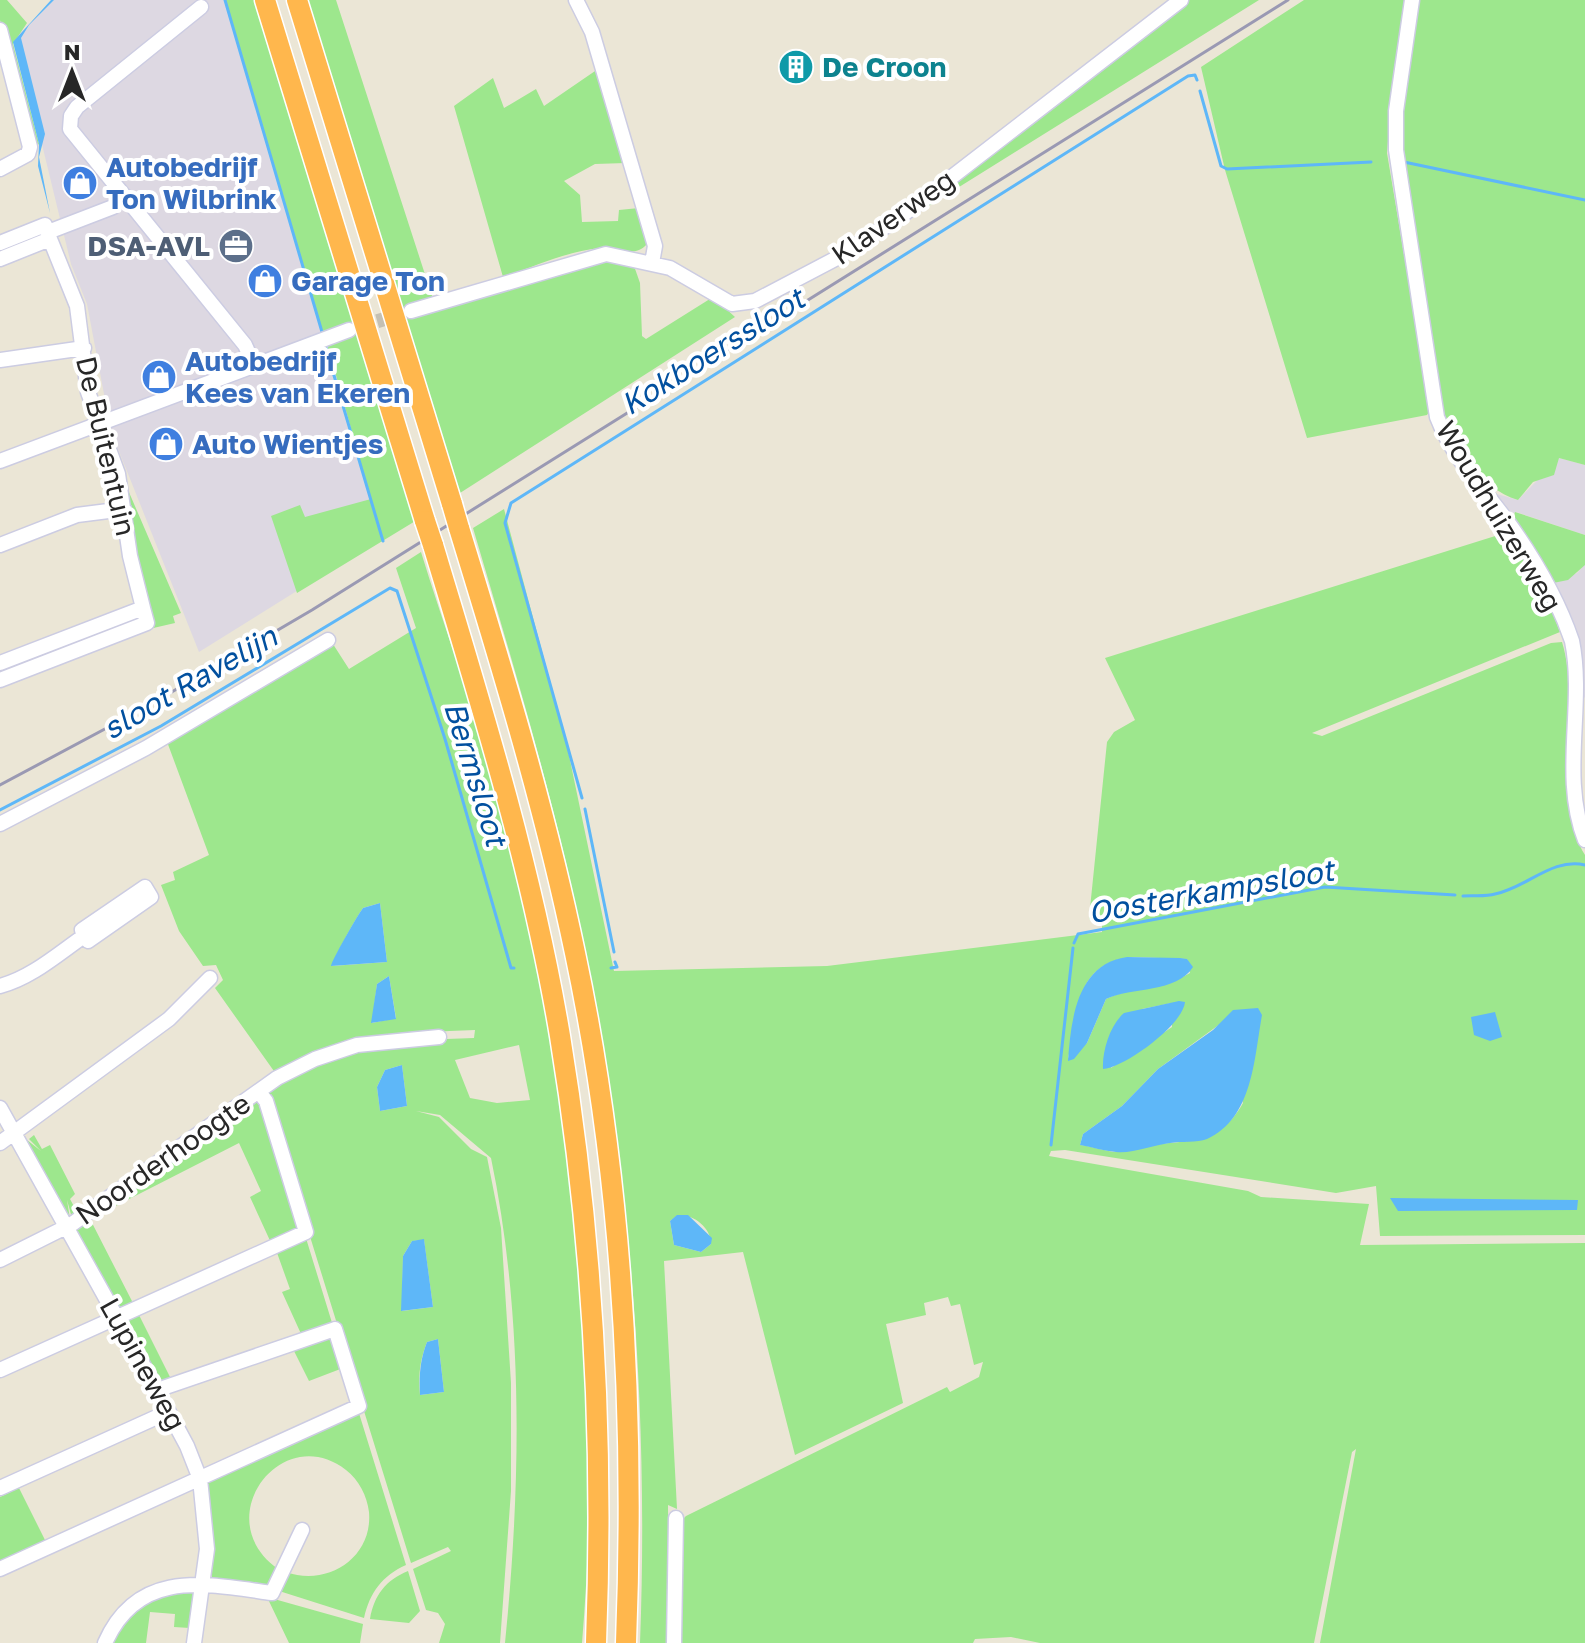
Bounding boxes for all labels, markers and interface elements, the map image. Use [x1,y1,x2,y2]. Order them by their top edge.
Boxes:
north arrow [32,32,112,112]
text: N [64,38,80,65]
building icon: De Croon [777,48,815,86]
place label: De Croon [822,50,946,83]
place label: Autobedrijf Ton Wilbrink [106,150,277,215]
street label: Klaverweg [825,162,960,271]
shop icon: Autobedrijf Ton Wilbrink [61,164,99,202]
office icon: DSA-AVL [217,227,255,265]
place label: DSA-AVL [87,229,210,262]
shop icon: Garage Ton [246,262,284,300]
place label: Garage Ton [291,264,445,297]
water label: Kokboerssloot [614,279,813,422]
place label: Autobedrijf Kees van Ekeren [185,344,410,409]
street label: De Buitentuin [70,353,143,539]
shop icon: Autobedrijf Kees van Ekeren [140,358,178,396]
street label: Woudhuizerweg [1430,415,1569,617]
shop icon: Auto Wientjes [147,425,185,463]
place label: Auto Wientjes [192,427,383,460]
water label: sloot Ravelijn [96,617,284,746]
water label: Bermsloot [437,697,516,853]
water label: Oosterkampsloot [1085,851,1340,930]
street label: Noorderhoogte [69,1086,256,1231]
street label: Lupineweg [94,1292,193,1436]

